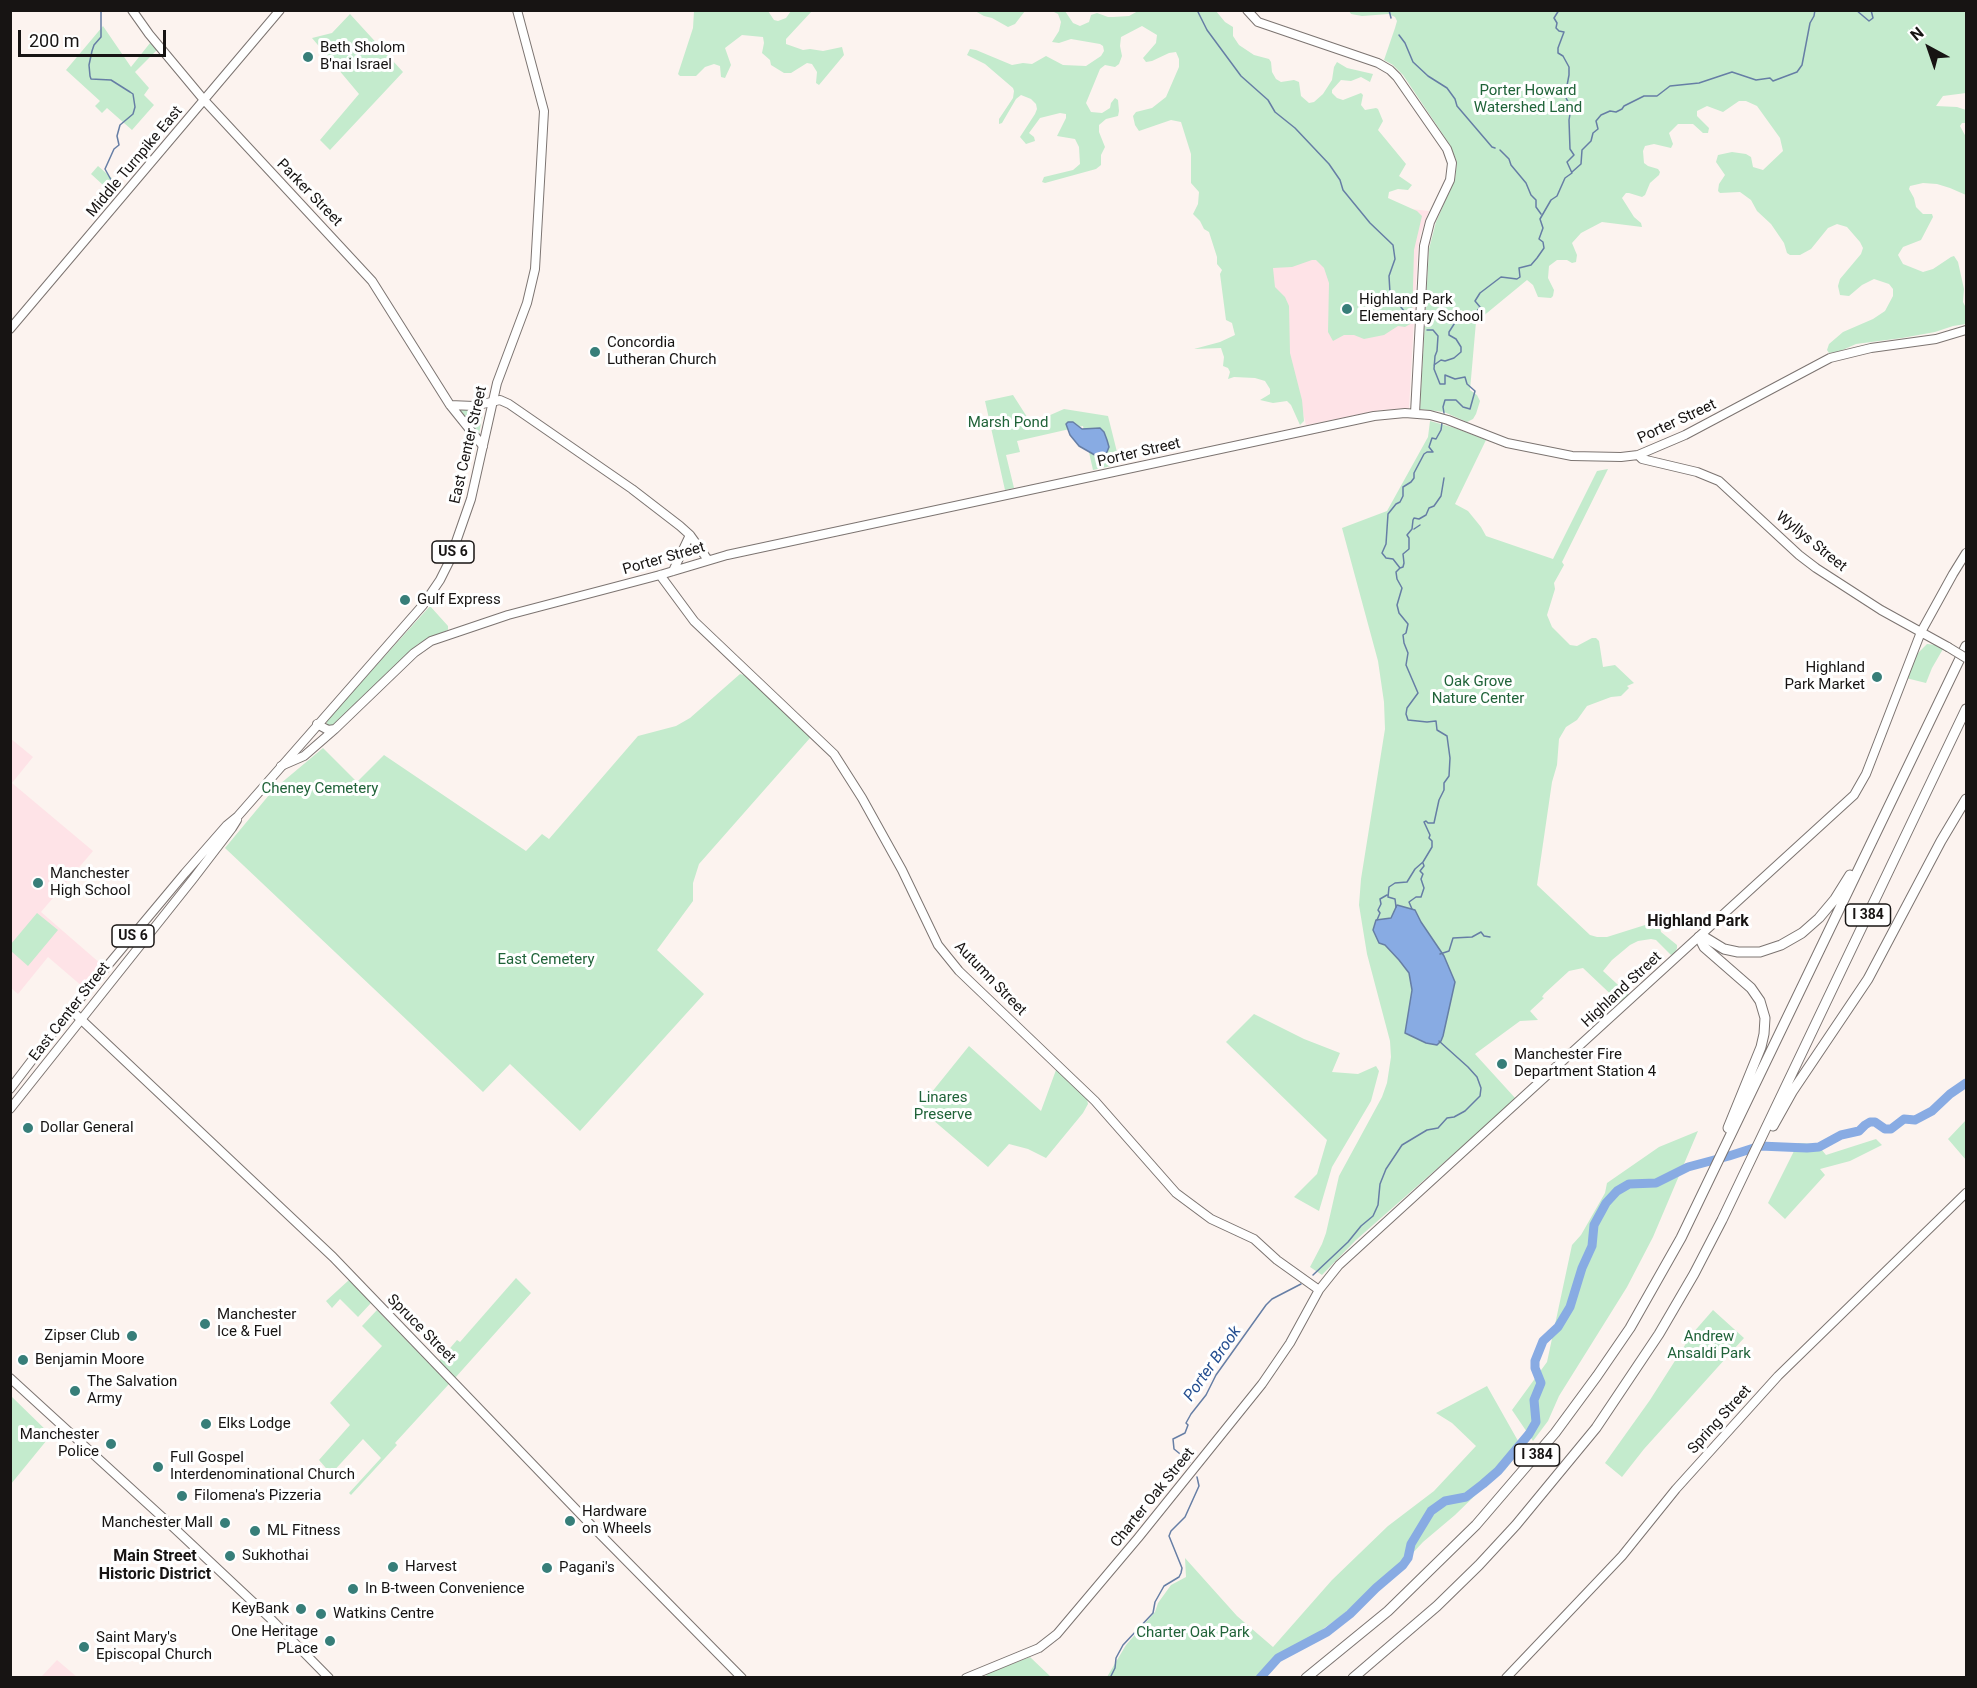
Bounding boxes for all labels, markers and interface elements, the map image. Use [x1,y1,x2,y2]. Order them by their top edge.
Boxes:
scale bar [21,18,170,56]
north arrow [1899,18,1959,78]
text: N [1907,23,1928,45]
text: 200 m [29,30,80,51]
place label: Beth Sholom B'nai Israel [320,39,405,74]
marker: Beth Sholom B'nai Israel [301,50,315,64]
park label: Porter Howard Watershed Land [1474,82,1582,117]
street label: Middle Turnpike East [83,103,187,221]
street label: Parker Street [273,156,345,230]
place label: Highland Park Elementary School [1359,291,1483,326]
marker: Highland Park Elementary School [1340,302,1354,316]
place label: Concordia Lutheran Church [607,334,716,369]
marker: Concordia Lutheran Church [588,345,602,359]
street label: East Center Street [447,384,491,506]
street label: Porter Street [1635,396,1719,448]
park label: Marsh Pond [968,414,1048,432]
street label: Porter Street [1096,435,1182,471]
street label: Wyllys Street [1772,508,1850,576]
street label: Porter Street [621,539,707,579]
road number: US 6 [432,541,474,563]
place label: Gulf Express [417,591,501,609]
marker: Gulf Express [398,593,412,607]
place label: Highland Park Market [1784,659,1865,694]
marker: Highland Park Market [1870,670,1884,684]
park label: Oak Grove Nature Center [1432,673,1524,708]
park label: Cheney Cemetery [262,780,378,798]
place label: Manchester High School [50,865,131,900]
marker: Manchester High School [31,876,45,890]
road number: I 384 [1846,904,1890,926]
district label: Highland Park [1647,912,1749,932]
road number: US 6 [112,925,154,947]
street label: Autumn Street [950,938,1030,1020]
street label: Highland Street [1578,948,1666,1032]
park label: East Cemetery [497,951,595,969]
street label: East Center Street [26,959,114,1065]
place label: Manchester Fire Department Station 4 [1514,1046,1656,1081]
marker: Manchester Fire Department Station 4 [1495,1057,1509,1071]
park label: Linares Preserve [914,1089,972,1124]
place label: Dollar General [40,1119,134,1137]
marker: Dollar General [21,1121,35,1135]
street label: Spruce Street [383,1291,459,1367]
place label: Manchester Ice & Fuel [217,1306,296,1341]
marker: Manchester Ice & Fuel [198,1317,212,1331]
water label: Porter Brook [1180,1323,1246,1405]
place label: Zipser Club [44,1327,120,1345]
park label: Andrew Ansaldi Park [1667,1328,1751,1363]
marker: Zipser Club [125,1329,139,1343]
place label: Benjamin Moore [35,1351,144,1369]
marker: Benjamin Moore [16,1353,30,1367]
place label: The Salvation Army [87,1373,177,1408]
street label: Spring Street [1685,1382,1755,1458]
marker: The Salvation Army [68,1384,82,1398]
place label: Elks Lodge [218,1415,291,1433]
marker: Elks Lodge [199,1417,213,1431]
place label: Manchester Police [20,1426,99,1461]
marker: Manchester Police [104,1437,118,1451]
road number: I 384 [1514,1444,1560,1466]
street label: Charter Oak Street [1107,1445,1199,1551]
place label: Full Gospel Interdenominational Church [170,1449,355,1484]
marker: Full Gospel Interdenominational Church [151,1460,165,1474]
place label: Filomena's Pizzeria [194,1487,321,1505]
marker: Filomena's Pizzeria [175,1489,189,1503]
place label: Hardware on Wheels [582,1503,651,1538]
place label: Manchester Mall [101,1514,213,1532]
marker: Hardware on Wheels [563,1514,577,1528]
marker: Manchester Mall [218,1516,232,1530]
place label: ML Fitness [267,1522,340,1540]
marker: ML Fitness [248,1524,262,1538]
district label: Main Street Historic District [99,1547,211,1585]
place label: Sukhothai [242,1547,309,1565]
marker: Sukhothai [223,1549,237,1563]
place label: Harvest [405,1558,457,1576]
place label: Pagani's [559,1559,615,1577]
marker: Harvest [386,1560,400,1574]
marker: Pagani's [540,1561,554,1575]
place label: In B-tween Convenience [365,1580,524,1598]
marker: In B-tween Convenience [346,1582,360,1596]
place label: KeyBank [231,1600,289,1618]
marker: KeyBank [294,1602,308,1616]
place label: Watkins Centre [333,1605,434,1623]
marker: Watkins Centre [314,1607,328,1621]
place label: One Heritage PLace [231,1623,318,1658]
park label: Charter Oak Park [1136,1624,1250,1642]
place label: Saint Mary's Episcopal Church [96,1629,212,1664]
marker: One Heritage PLace [323,1634,337,1648]
marker: Saint Mary's Episcopal Church [77,1640,91,1654]

